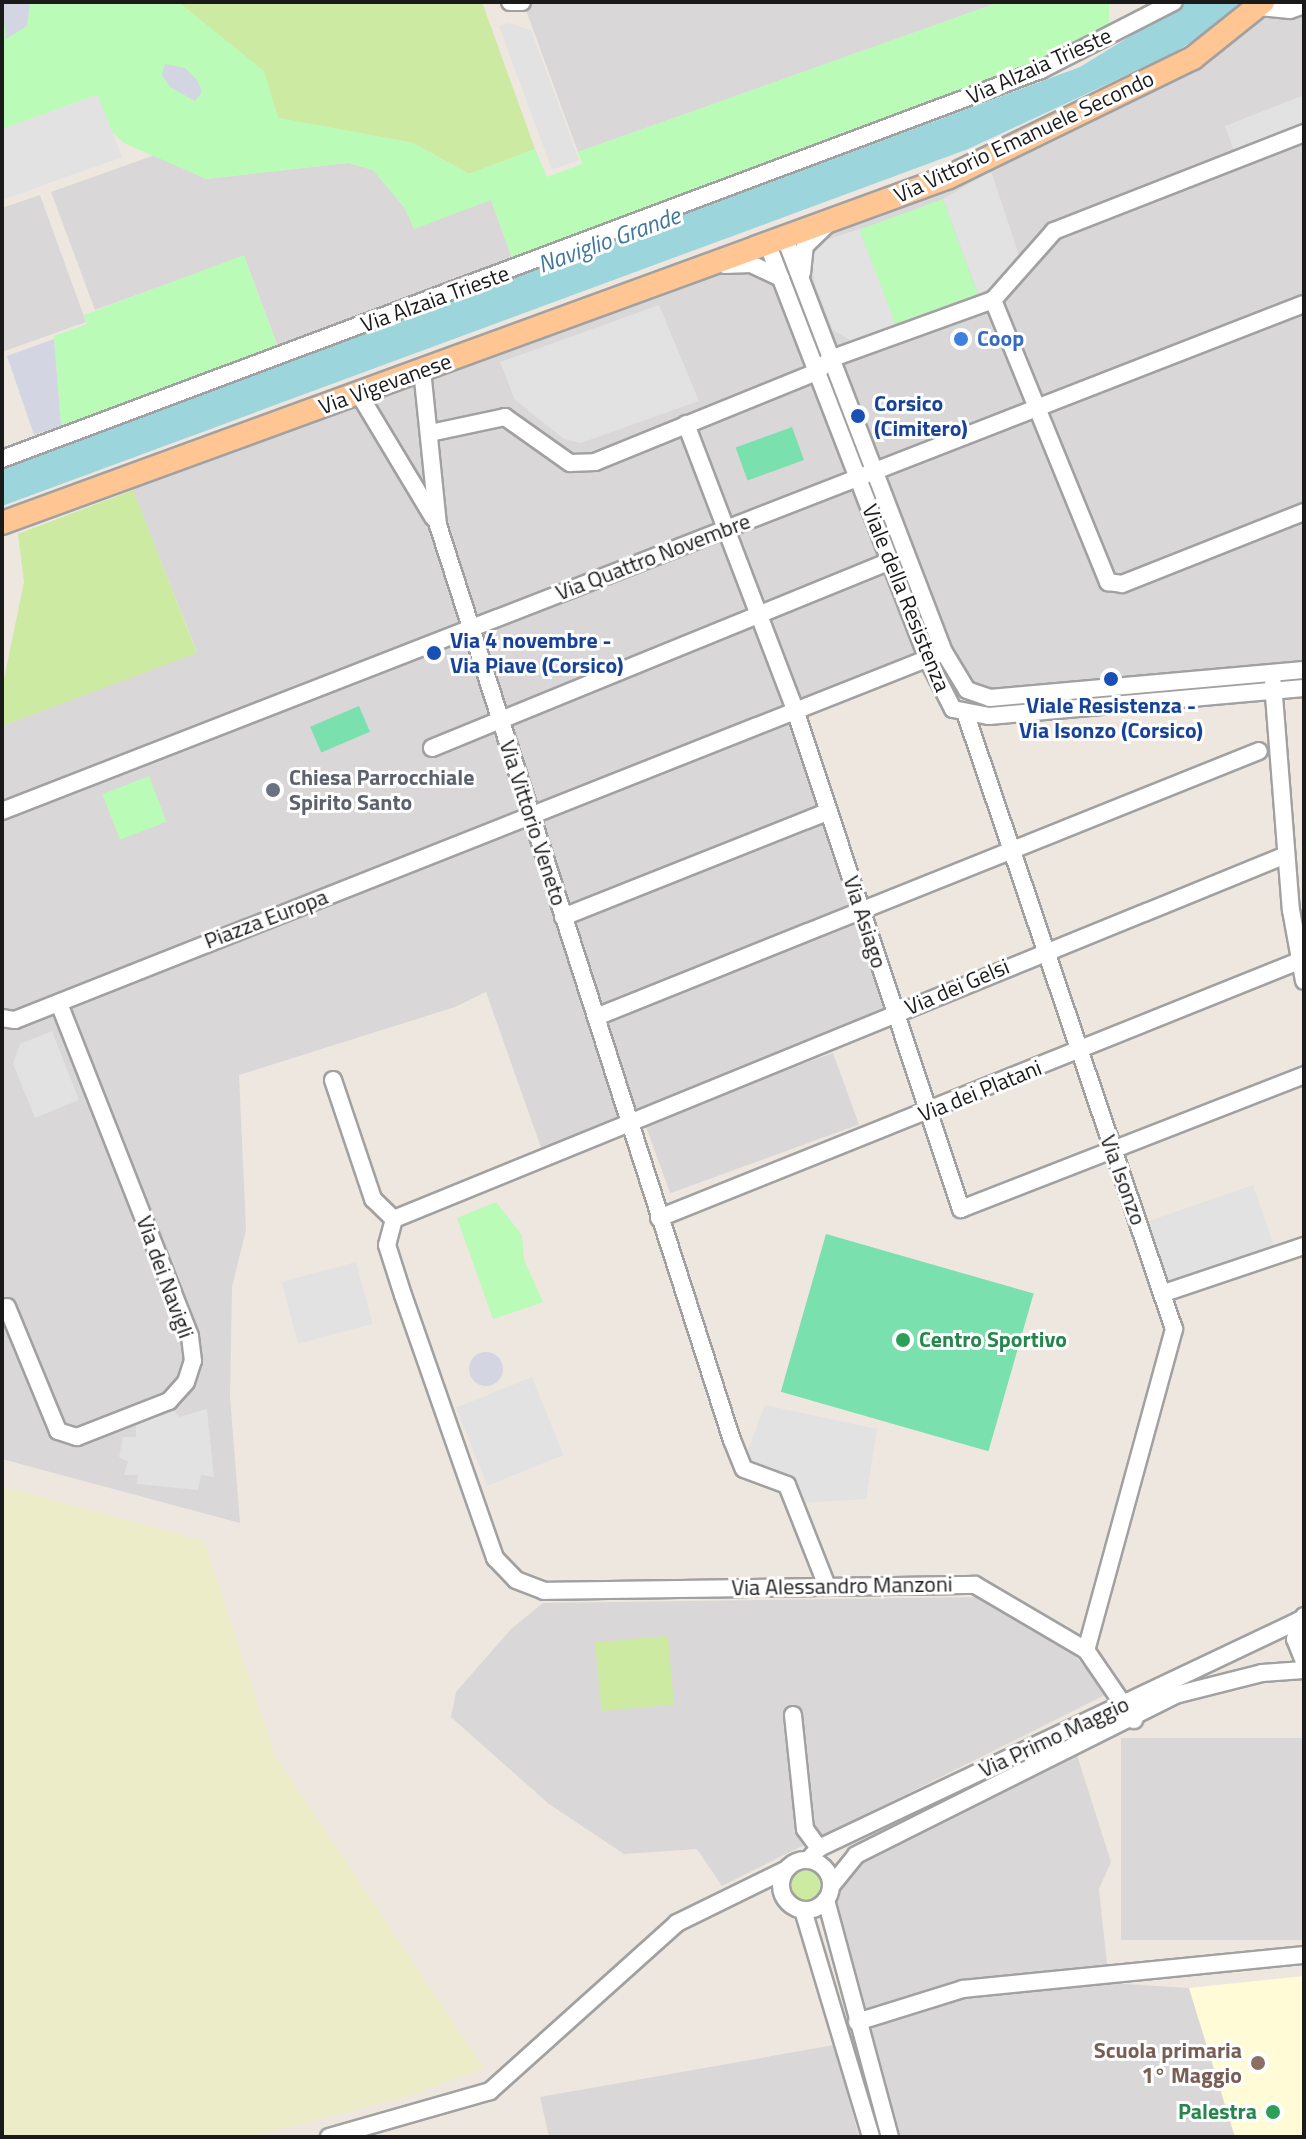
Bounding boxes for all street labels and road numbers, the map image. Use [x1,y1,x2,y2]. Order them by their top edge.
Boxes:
street label: Via Alzaia Trieste [963,22,1115,110]
street label: Via Vittorio Emanuele Secondo [890,65,1158,209]
street label: Via Alzaia Trieste [357,260,513,338]
street label: Via Vigevanese [315,348,455,420]
street label: Viale della Resistenza [856,500,956,696]
street label: Via Quattro Novembre [552,508,754,606]
street label: Via Vittorio Veneto [494,737,572,909]
street label: Via Asiago [838,872,892,972]
street label: Piazza Europa [201,883,331,955]
street label: Via dei Gelsi [901,953,1013,1021]
street label: Via dei Platani [915,1054,1045,1128]
street label: Via Isonzo [1095,1131,1151,1229]
street label: Via dei Navigli [131,1212,199,1342]
street label: Via Alessandro Manzoni [731,1571,953,1601]
street label: Via Primo Maggio [975,1691,1133,1783]

